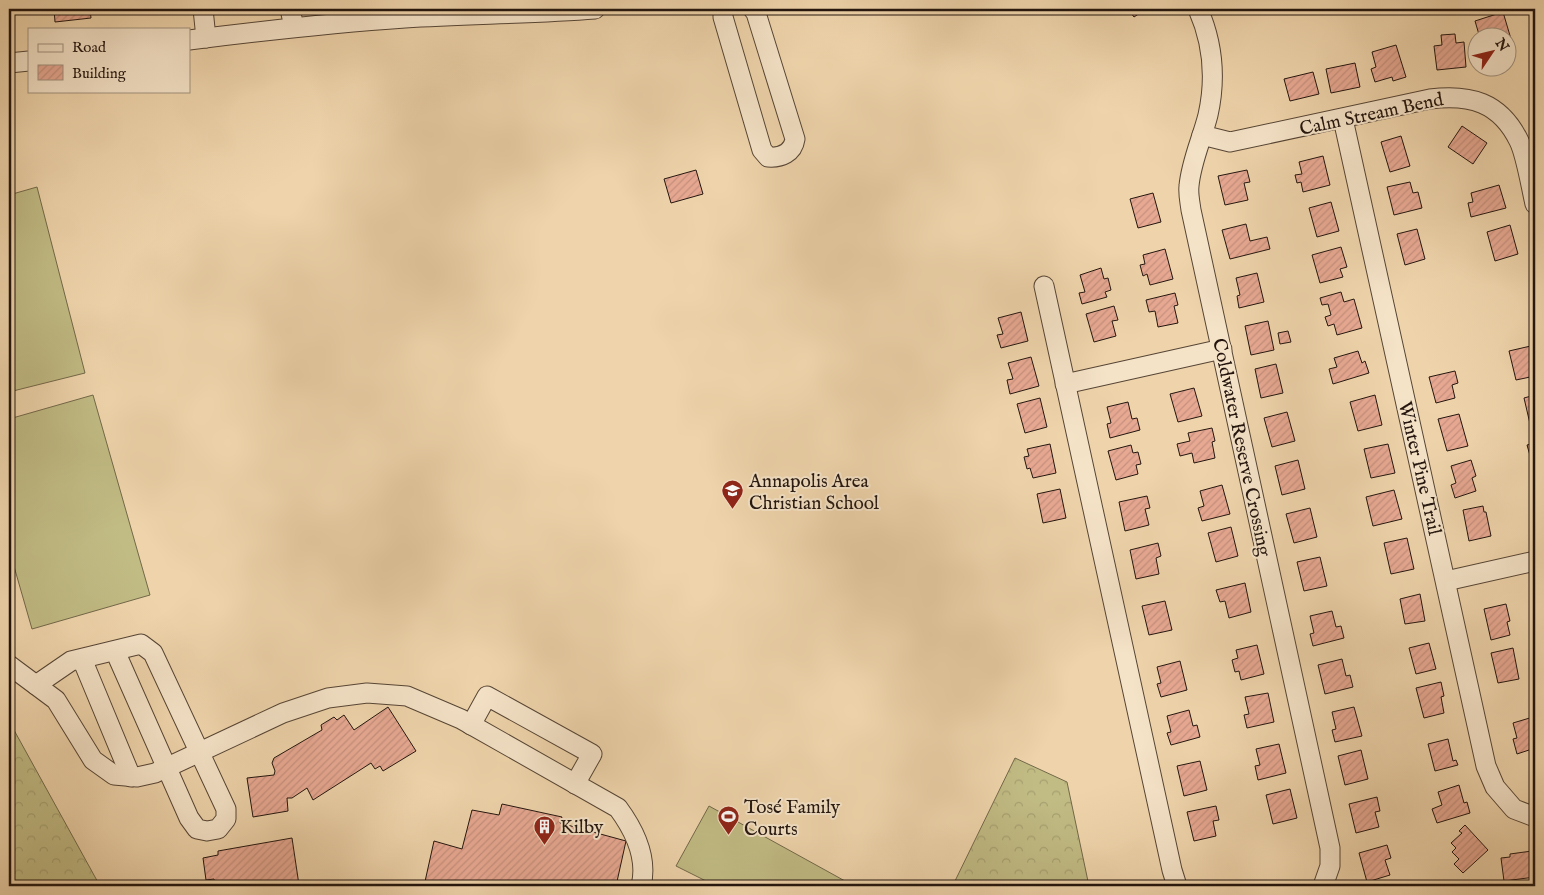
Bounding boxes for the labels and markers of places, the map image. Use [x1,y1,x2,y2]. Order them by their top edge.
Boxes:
place label: Annapolis Area Christian School [748,470,880,516]
school or university icon: Annapolis Area Christian School [721,479,745,510]
place label: Tosé Family Courts [744,796,841,842]
sports icon: Tosé Family Courts [716,805,740,836]
building icon: Kilby [532,814,556,845]
place label: Kilby [560,816,604,840]

